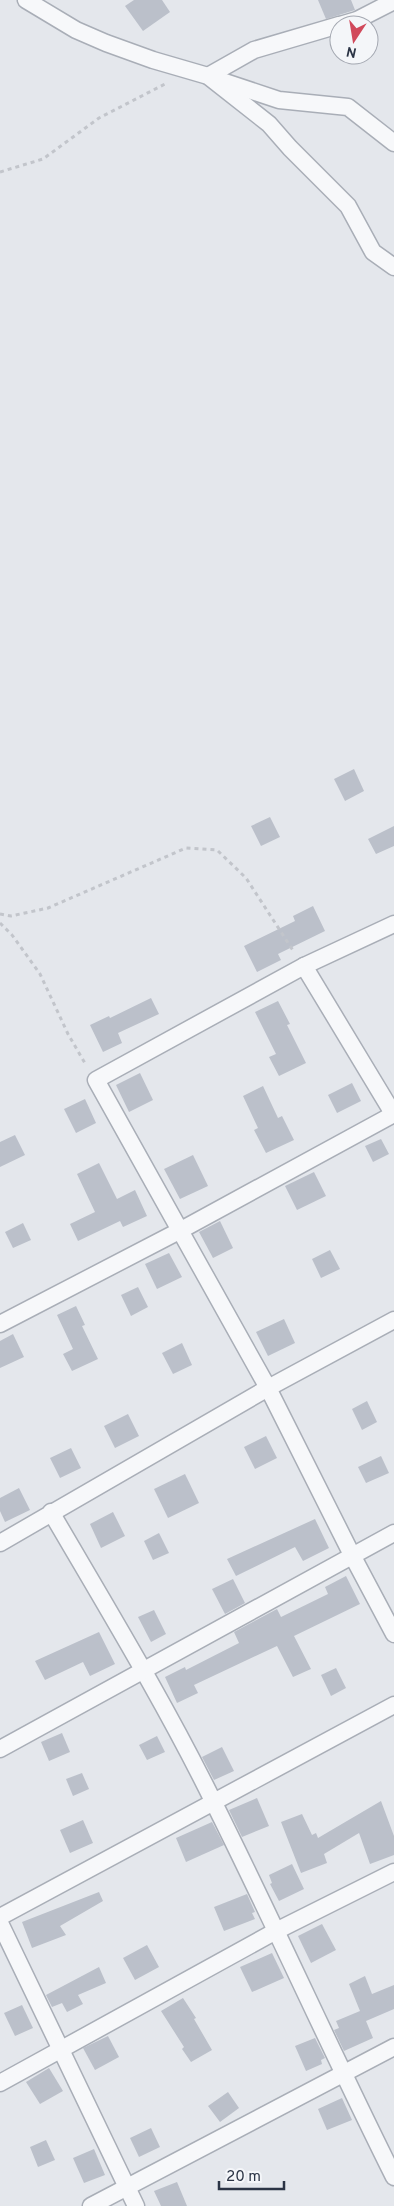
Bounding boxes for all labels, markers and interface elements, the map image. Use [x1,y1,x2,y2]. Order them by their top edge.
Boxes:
north arrow [329,15,379,65]
text: N [345,42,358,61]
scale bar [219,2158,284,2190]
text: 20 m [226,2168,261,2187]

